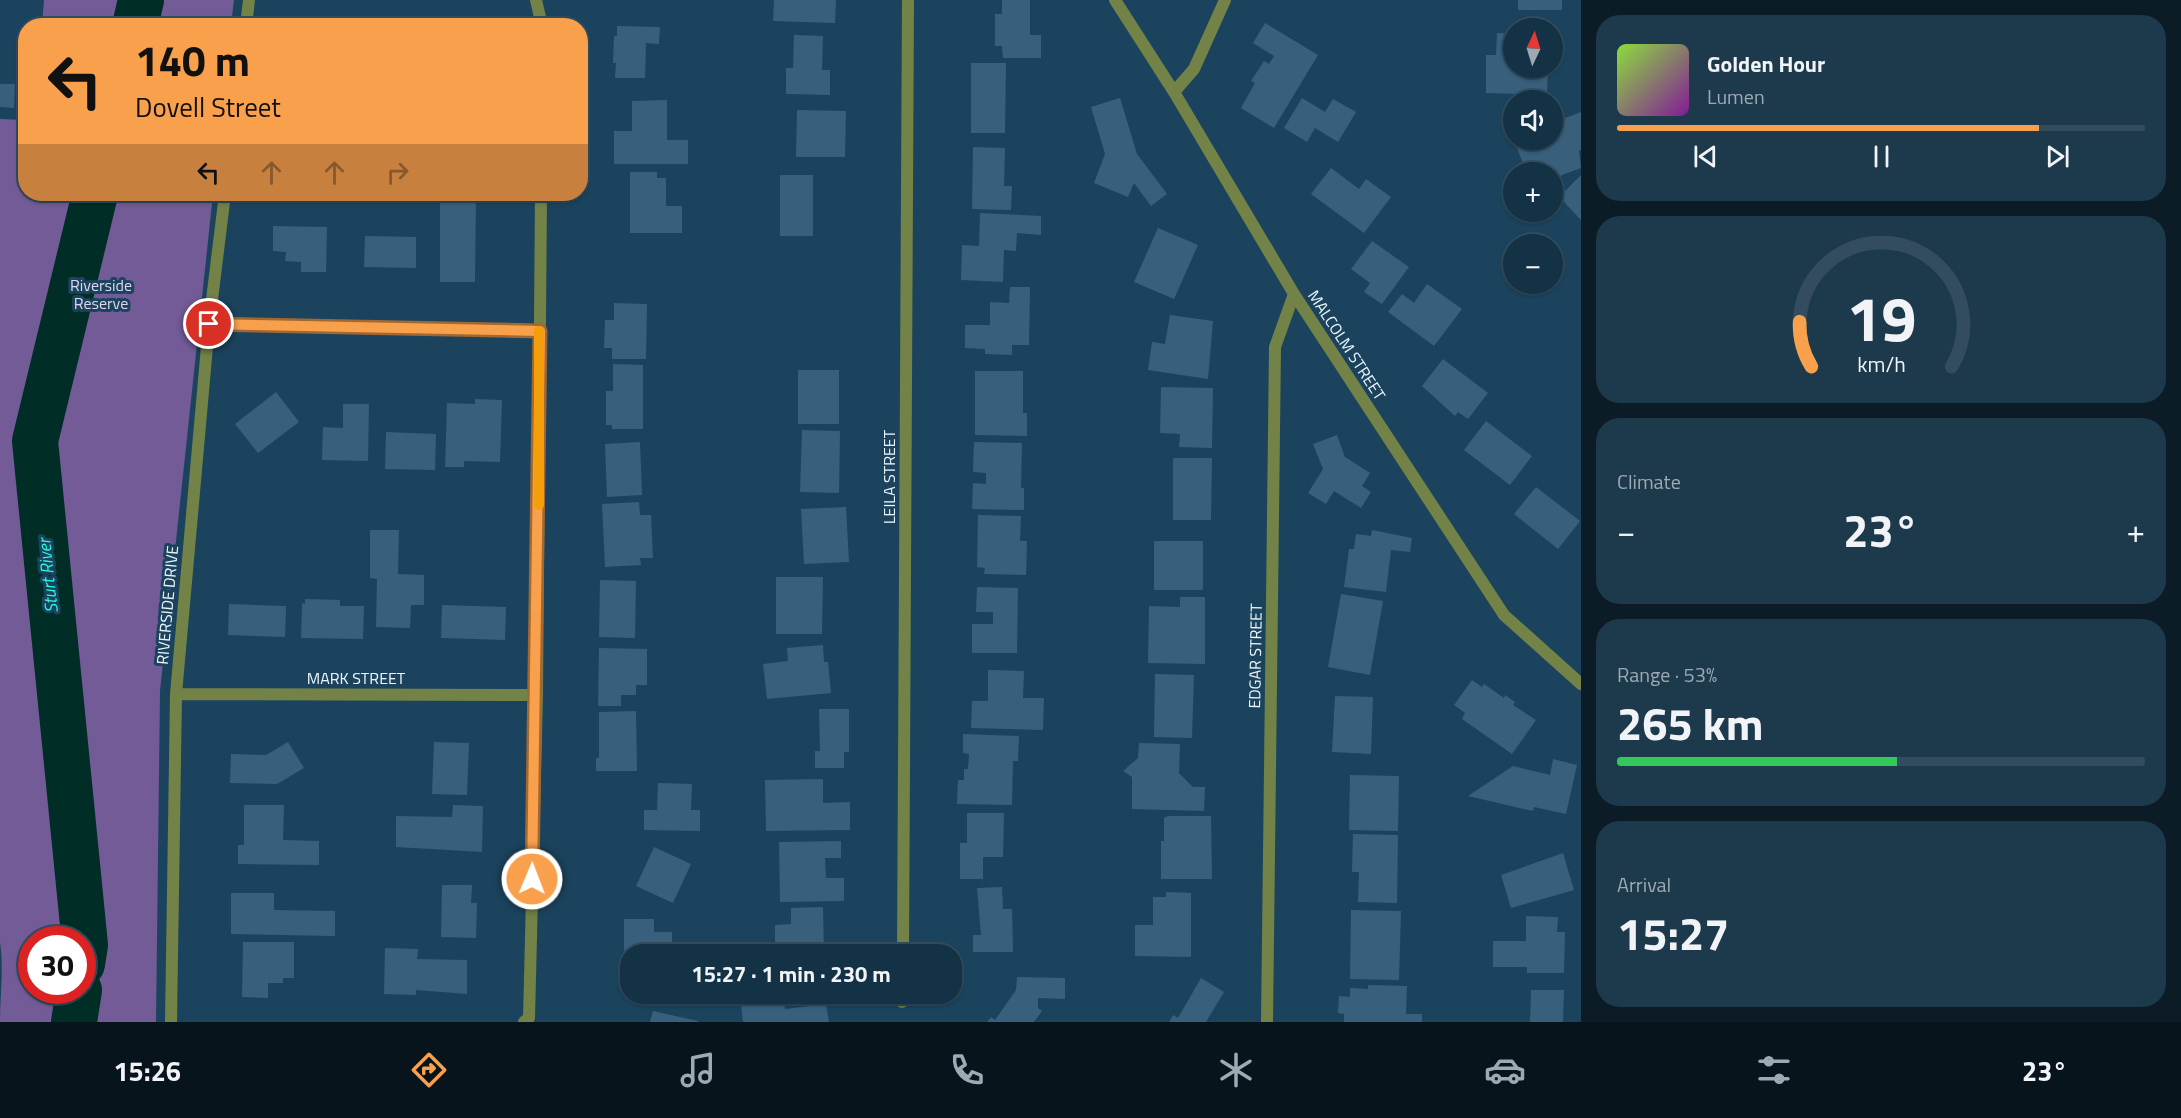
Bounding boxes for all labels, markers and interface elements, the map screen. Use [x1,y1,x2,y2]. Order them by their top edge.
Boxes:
north arrow [1503,18,1563,78]
map controls [1503,18,1563,294]
text: 140 m [135,28,250,92]
icon: left [36,42,114,120]
text: Golden Hour [1707,47,1825,81]
text: Lumen [1707,81,1765,112]
text: Dovell Street [135,86,281,127]
button: sound [1503,90,1563,150]
icon: previous [1689,140,1722,173]
icon: pause [1865,140,1898,173]
icon: next [2041,140,2074,173]
icon: left [192,156,225,189]
icon: ahead [255,156,288,189]
icon: ahead [318,156,351,189]
icon: right [381,156,414,189]
button: + [1503,162,1563,222]
button: − [1503,234,1563,294]
text: 19 [1846,270,1916,365]
park label: Riverside Reserve [70,273,132,315]
street label: MALCOLM STREET [1302,285,1392,405]
pin [183,298,234,349]
icon: arrive [192,307,225,340]
text: km/h [1857,348,1905,380]
street label: LEILA STREET [877,429,901,524]
text: Climate [1617,466,1681,497]
text: 23° [1843,496,1919,564]
text: − [1617,506,1635,556]
text: + [2127,506,2145,556]
water label: Sturt River [30,535,65,615]
street label: RIVERSIDE DRIVE [150,544,184,666]
street label: EDGAR STREET [1242,603,1268,709]
text: Range · 53% [1617,659,1717,690]
street label: MARK STREET [307,666,406,690]
text: 265 km [1617,689,1763,757]
position arrow [500,847,564,911]
text: Arrival [1617,869,1671,900]
text: 15:27 [1617,899,1729,967]
speed limit sign: 30 [18,926,96,1004]
text: 15:27 · 1 min · 230 m [691,957,891,991]
icon: directions [408,1049,450,1091]
icon: music [677,1049,719,1091]
icon: phone [946,1049,988,1091]
icon: climate [1215,1049,1257,1091]
icon: car [1484,1049,1526,1091]
icon: filters [1753,1049,1795,1091]
text: 15:26 [114,1050,181,1091]
text: 23° [2022,1050,2067,1091]

